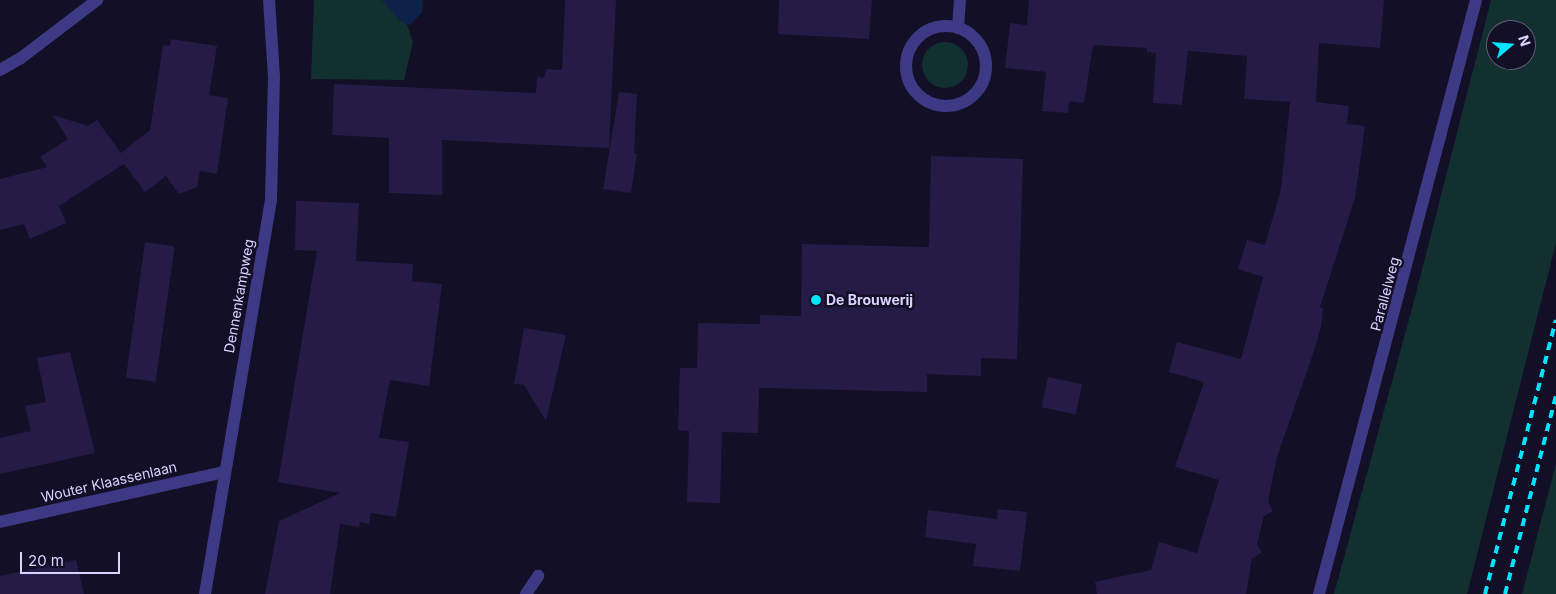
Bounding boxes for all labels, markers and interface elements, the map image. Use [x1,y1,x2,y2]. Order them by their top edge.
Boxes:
north arrow [1486,20,1536,70]
text: N [1515,33,1535,48]
street label: Dennenkampweg [221,238,257,354]
street label: Parallelweg [1367,255,1403,333]
place label: De Brouwerij [826,292,913,308]
marker: De Brouwerij [810,294,822,306]
street label: Wouter Klaassenlaan [40,458,178,506]
scale bar [22,542,122,574]
text: 20 m [28,551,64,570]

